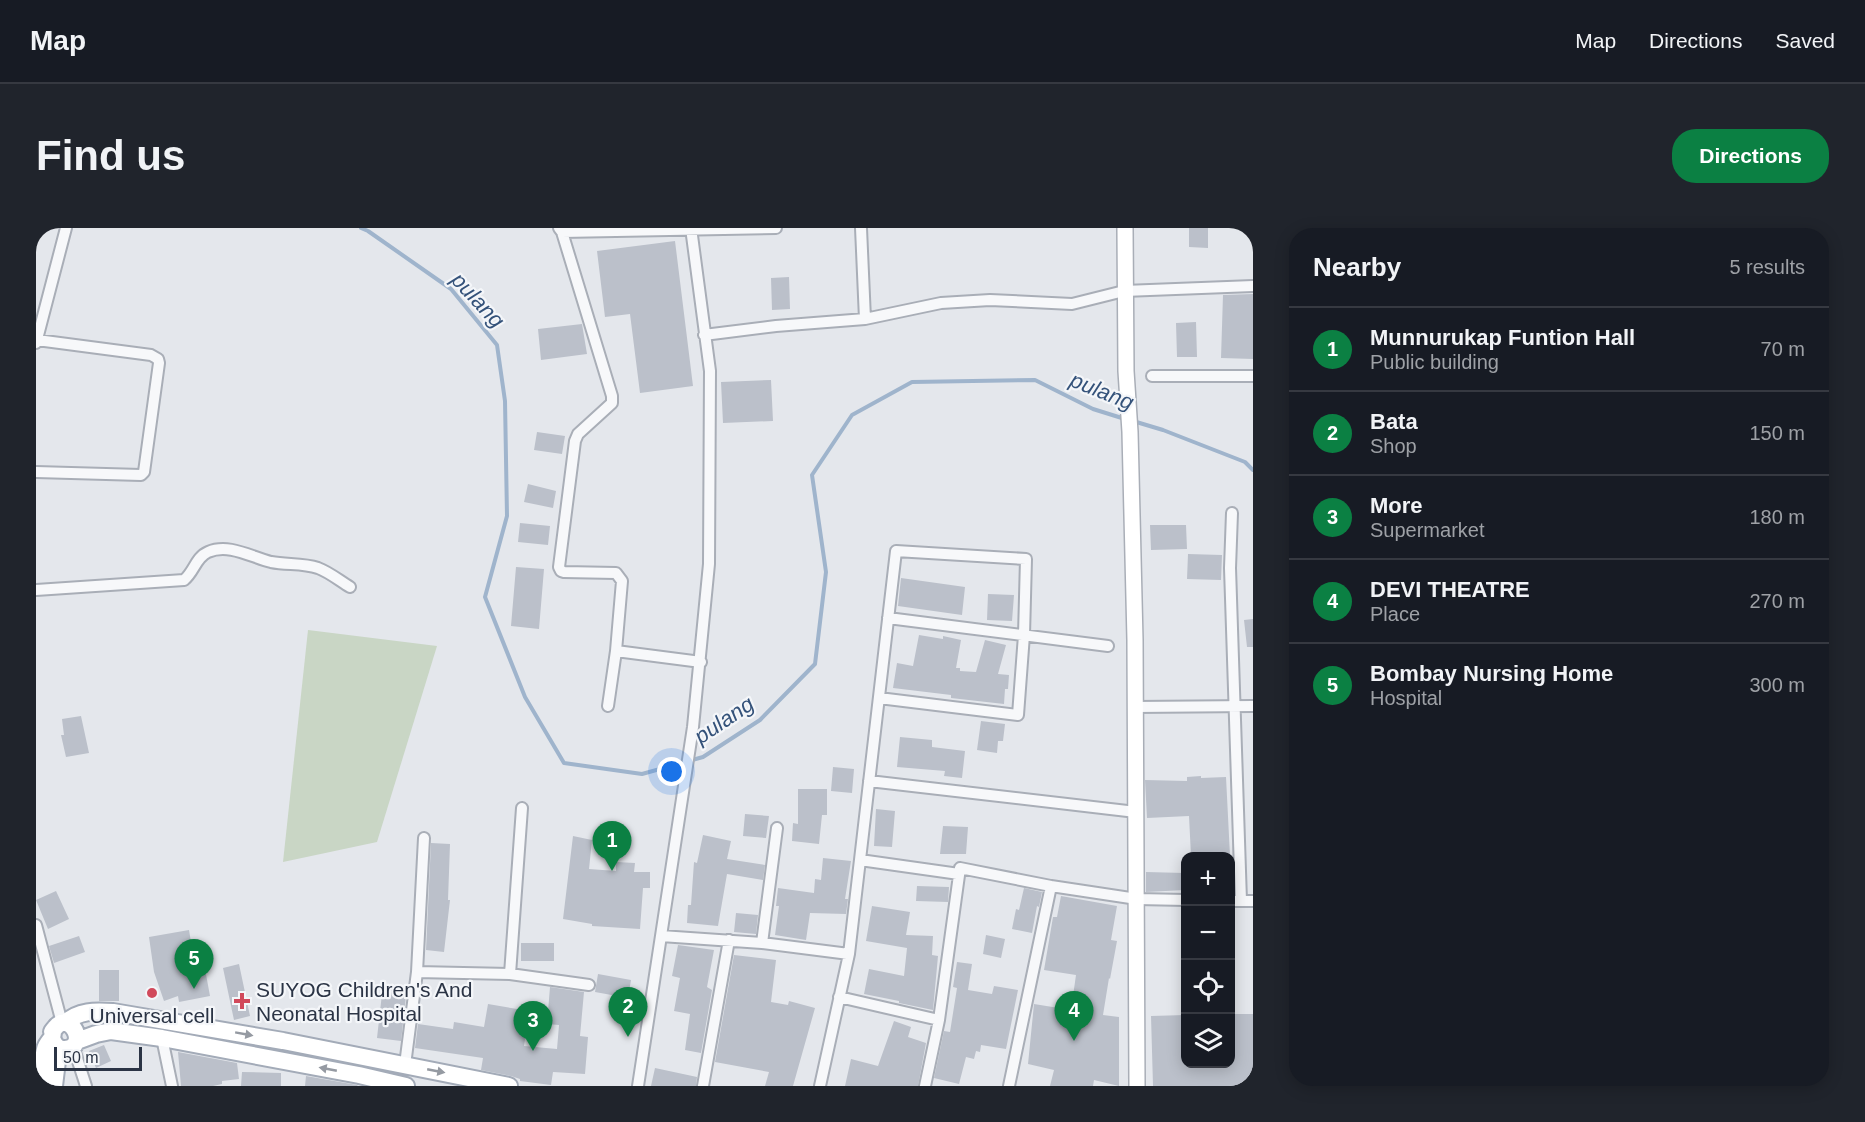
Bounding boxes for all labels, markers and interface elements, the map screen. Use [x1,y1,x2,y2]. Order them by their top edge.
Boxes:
text: Map [30,25,86,56]
text: Map [1575,29,1616,52]
text: Directions [1649,29,1742,52]
text: Saved [1775,29,1835,52]
button: Directions [1672,129,1829,183]
text: Find us [36,132,185,179]
text: Nearby [1313,252,1401,282]
text: 5 results [1729,256,1805,278]
water label: pulang [446,267,510,333]
text: Munnurukap Funtion Hall [1370,325,1635,350]
text: 1 [1327,338,1338,360]
text: 70 m [1761,338,1805,360]
text: Public building [1370,351,1499,373]
water label: pulang [1066,367,1138,415]
text: Bata [1370,409,1418,434]
text: 2 [1327,422,1338,444]
text: 150 m [1749,422,1805,444]
text: Shop [1370,435,1417,457]
text: More [1370,493,1423,518]
text: 3 [1327,506,1338,528]
text: 180 m [1749,506,1805,528]
text: Supermarket [1370,519,1485,541]
text: DEVI THEATRE [1370,577,1530,602]
text: 4 [1327,590,1338,612]
text: 270 m [1749,590,1805,612]
text: Place [1370,603,1420,625]
text: Bombay Nursing Home [1370,661,1613,686]
text: 5 [1327,674,1338,696]
text: 300 m [1749,674,1805,696]
text: Hospital [1370,687,1442,709]
water label: pulang [689,691,759,749]
your location [657,757,686,786]
pin: 1 [592,822,632,871]
map controls [1181,852,1235,1068]
button: + [1181,852,1235,906]
button: − [1181,906,1235,960]
pin: 5 [174,940,214,989]
button: locate [1181,960,1235,1014]
place label: SUYOG Children's And Neonatal Hospital [256,978,472,1025]
marker: Universal cell [145,986,159,1000]
pin: 2 [608,988,648,1037]
marker: SUYOG Children's And Neonatal Hospital [233,992,251,1010]
pin: 4 [1054,992,1094,1041]
pin: 3 [514,1002,552,1051]
place label: Universal cell [90,1004,214,1027]
button: layers [1181,1014,1235,1068]
one-way arrow [235,1030,254,1039]
scale bar [54,1044,142,1072]
text: 50 m [63,1049,99,1066]
one-way arrow [318,1064,337,1073]
one-way arrow [426,1067,445,1076]

